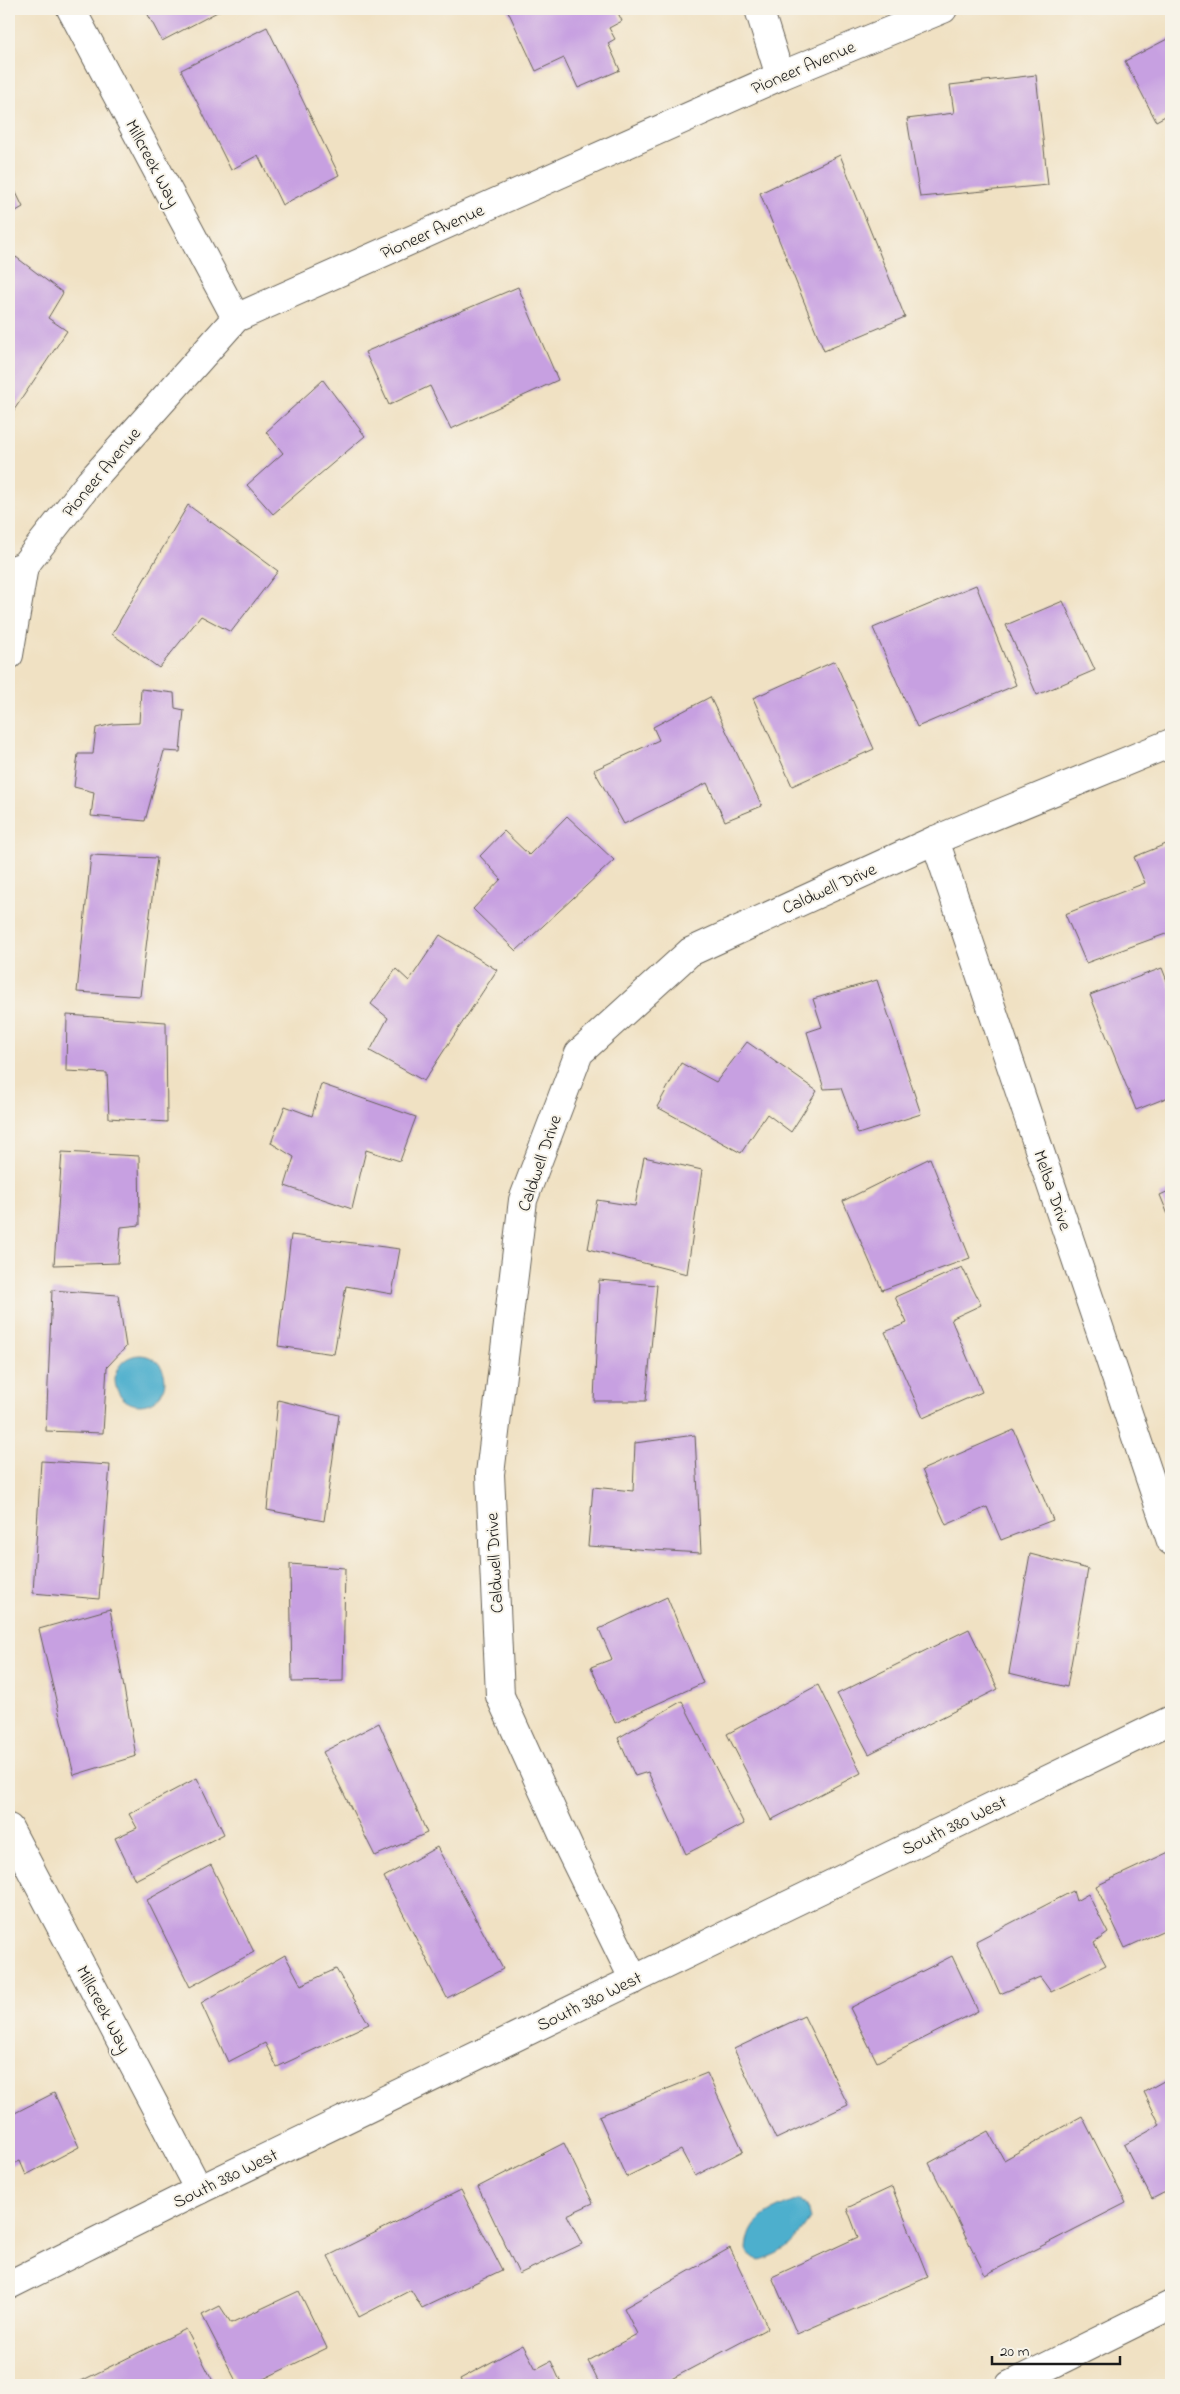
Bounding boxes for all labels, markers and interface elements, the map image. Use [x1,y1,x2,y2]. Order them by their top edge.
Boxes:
street label: Pioneer Avenue [748,35,861,102]
street label: Millcreek Way [117,115,185,212]
street label: Pioneer Avenue [377,198,490,267]
street label: Pioneer Avenue [57,422,149,524]
street label: Caldwell Drive [779,857,882,922]
street label: Caldwell Drive [512,1111,570,1216]
street label: Melba Drive [1025,1147,1077,1235]
street label: Caldwell Drive [480,1511,512,1614]
street label: South 380 West [898,1790,1012,1863]
street label: Millcreek Way [68,1961,136,2058]
street label: South 380 West [533,1966,647,2039]
street label: South 380 West [169,2143,283,2216]
scale bar [992,2334,1120,2366]
text: 20 m [1000,2341,1030,2363]

